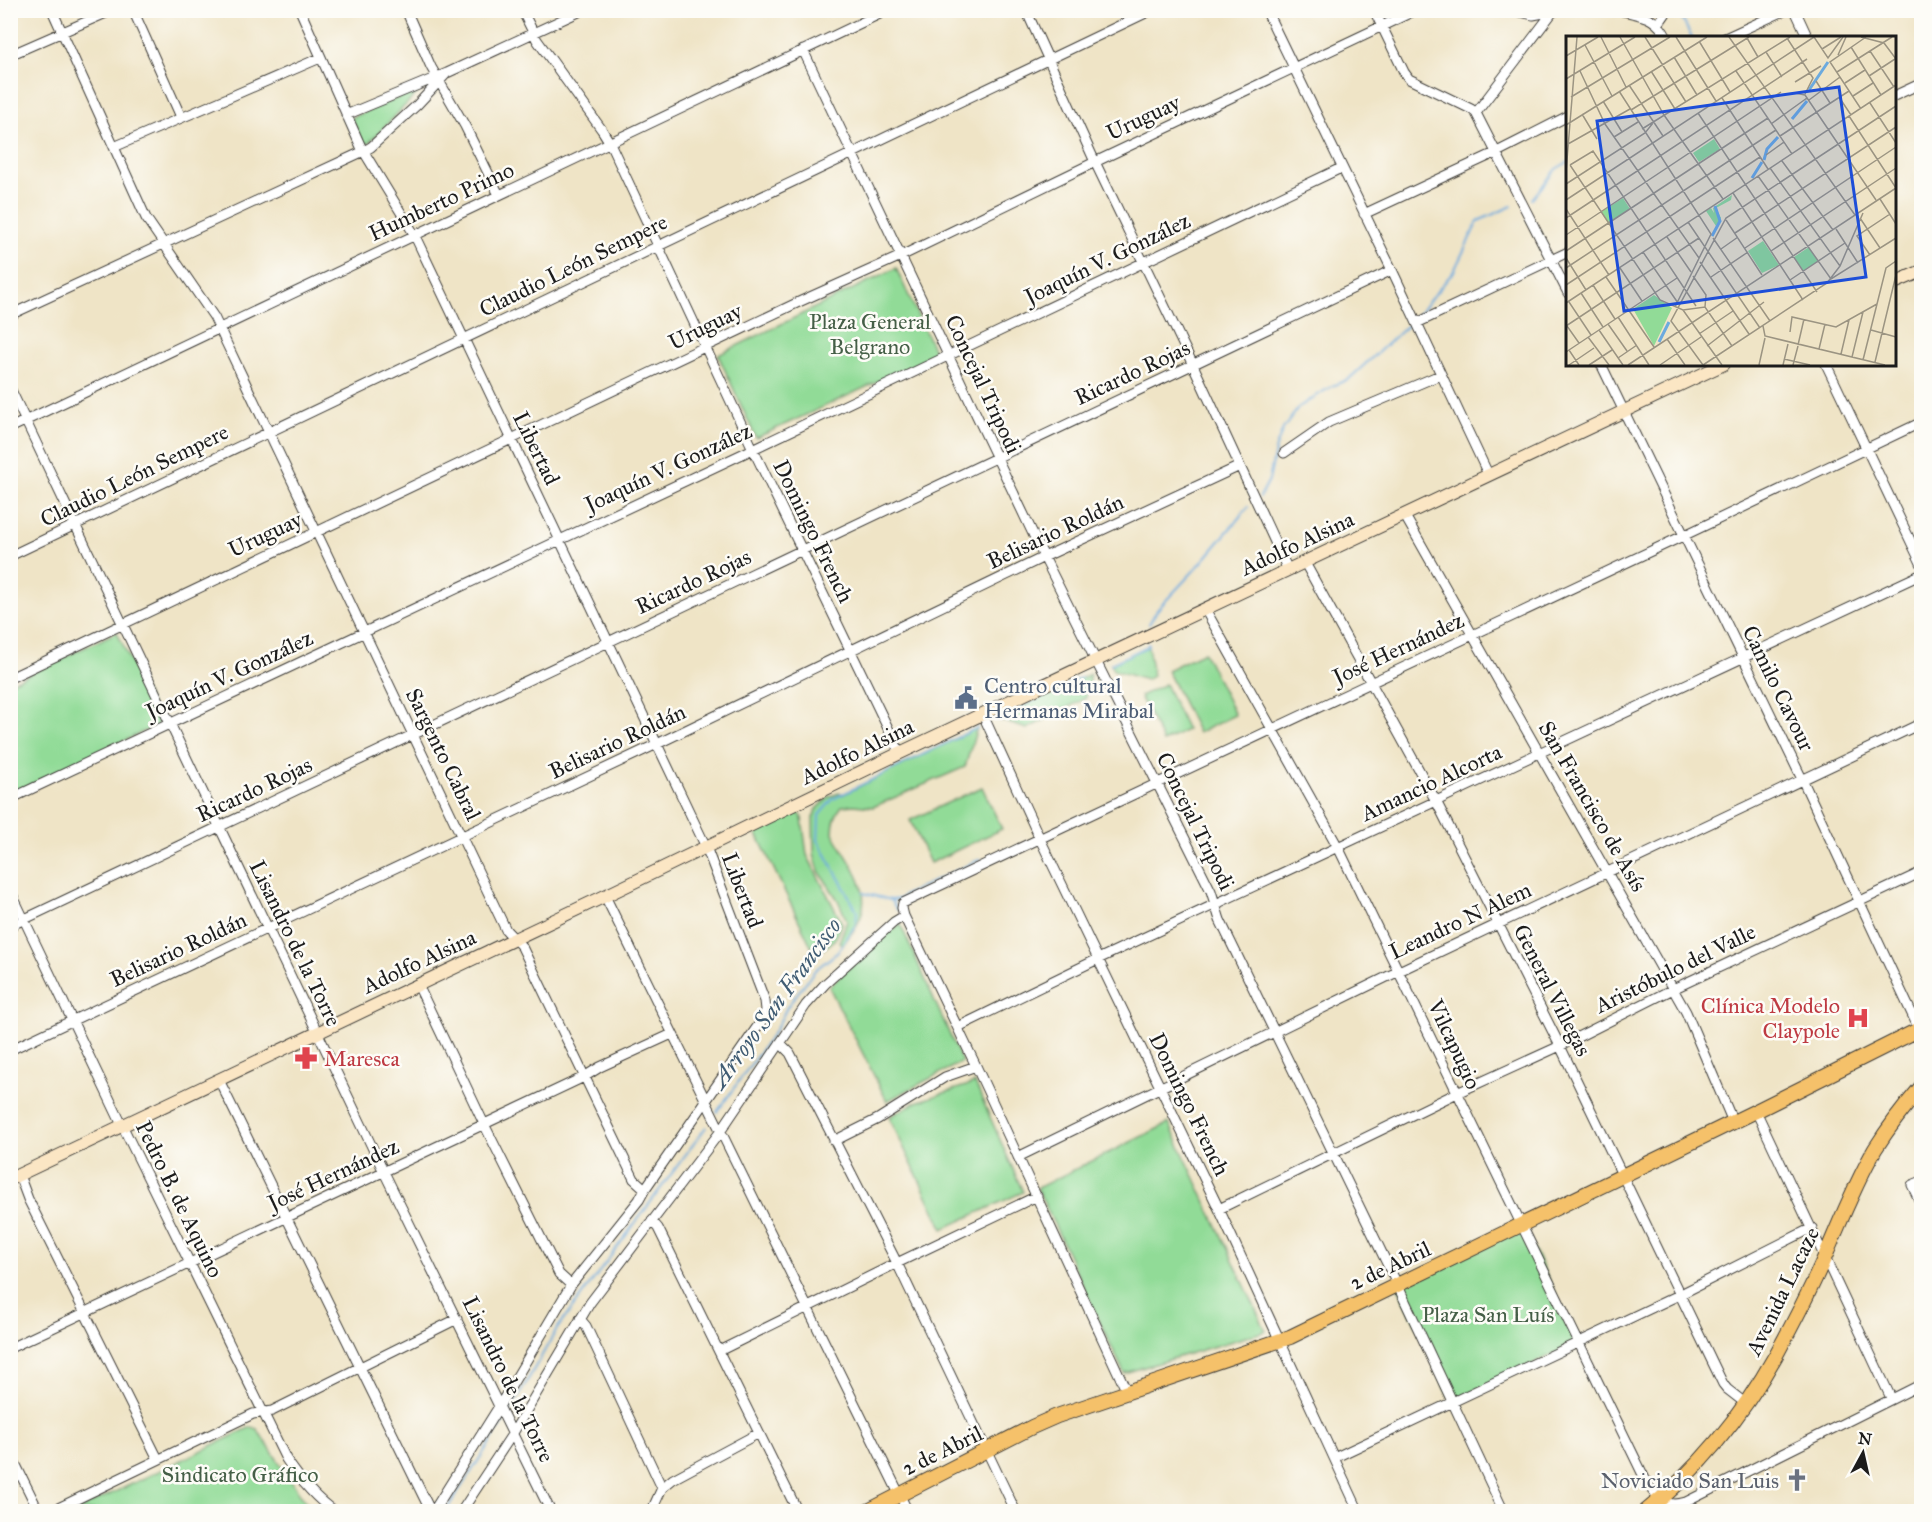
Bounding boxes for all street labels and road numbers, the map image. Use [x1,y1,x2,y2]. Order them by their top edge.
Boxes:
street label: Uruguay [1102,88,1185,146]
street label: Humberto Primo [364,156,518,247]
street label: Joaquín V. González [1018,207,1194,311]
street label: Claudio León Sempere [475,208,672,323]
street label: Uruguay [664,297,747,356]
street label: Concejal Tripodi [940,310,1028,458]
street label: Ricardo Rojas [1070,334,1194,411]
street label: Libertad [507,407,566,489]
street label: Joaquín V. González [579,417,756,519]
street label: Claudio León Sempere [36,418,233,533]
street label: Domingo French [767,455,860,607]
street label: Belisario Roldán [983,488,1128,575]
street label: Uruguay [224,505,307,563]
street label: Adolfo Alsina [1235,505,1359,582]
street label: Ricardo Rojas [631,543,755,620]
street label: José Hernández [1327,606,1468,691]
street label: Camilo Cavour [1737,621,1821,756]
street label: Joaquín V. González [140,624,317,726]
street label: Sargento Cabral [400,684,487,825]
street label: Belisario Roldán [545,698,690,785]
street label: Adolfo Alsina [796,712,919,791]
street label: San Francisco de Asís [1533,716,1652,896]
street label: Amancio Alcorta [1356,738,1507,827]
street label: Concejal Tripodi [1151,748,1241,895]
street label: Ricardo Rojas [192,751,316,828]
street label: Libertad [716,849,769,932]
street label: Lisandro de la Torre [244,856,347,1031]
street label: Leandro N Alem [1385,876,1536,965]
street label: Belisario Roldán [106,906,251,993]
street label: Aristóbulo del Valle [1590,918,1760,1019]
street label: General Villegas [1508,920,1597,1061]
street label: Adolfo Alsina [357,923,481,1000]
street label: Vilcapugio [1422,994,1487,1093]
street label: Domingo French [1143,1028,1236,1180]
street label: Pedro B. de Aquino [130,1116,229,1282]
street label: José Hernández [262,1132,403,1217]
street label: Avenida Lacaze [1739,1222,1825,1361]
street label: 2 de Abril [1345,1235,1435,1296]
street label: Lisandro de la Torre [457,1292,560,1467]
street label: 2 de Abril [898,1419,987,1481]

